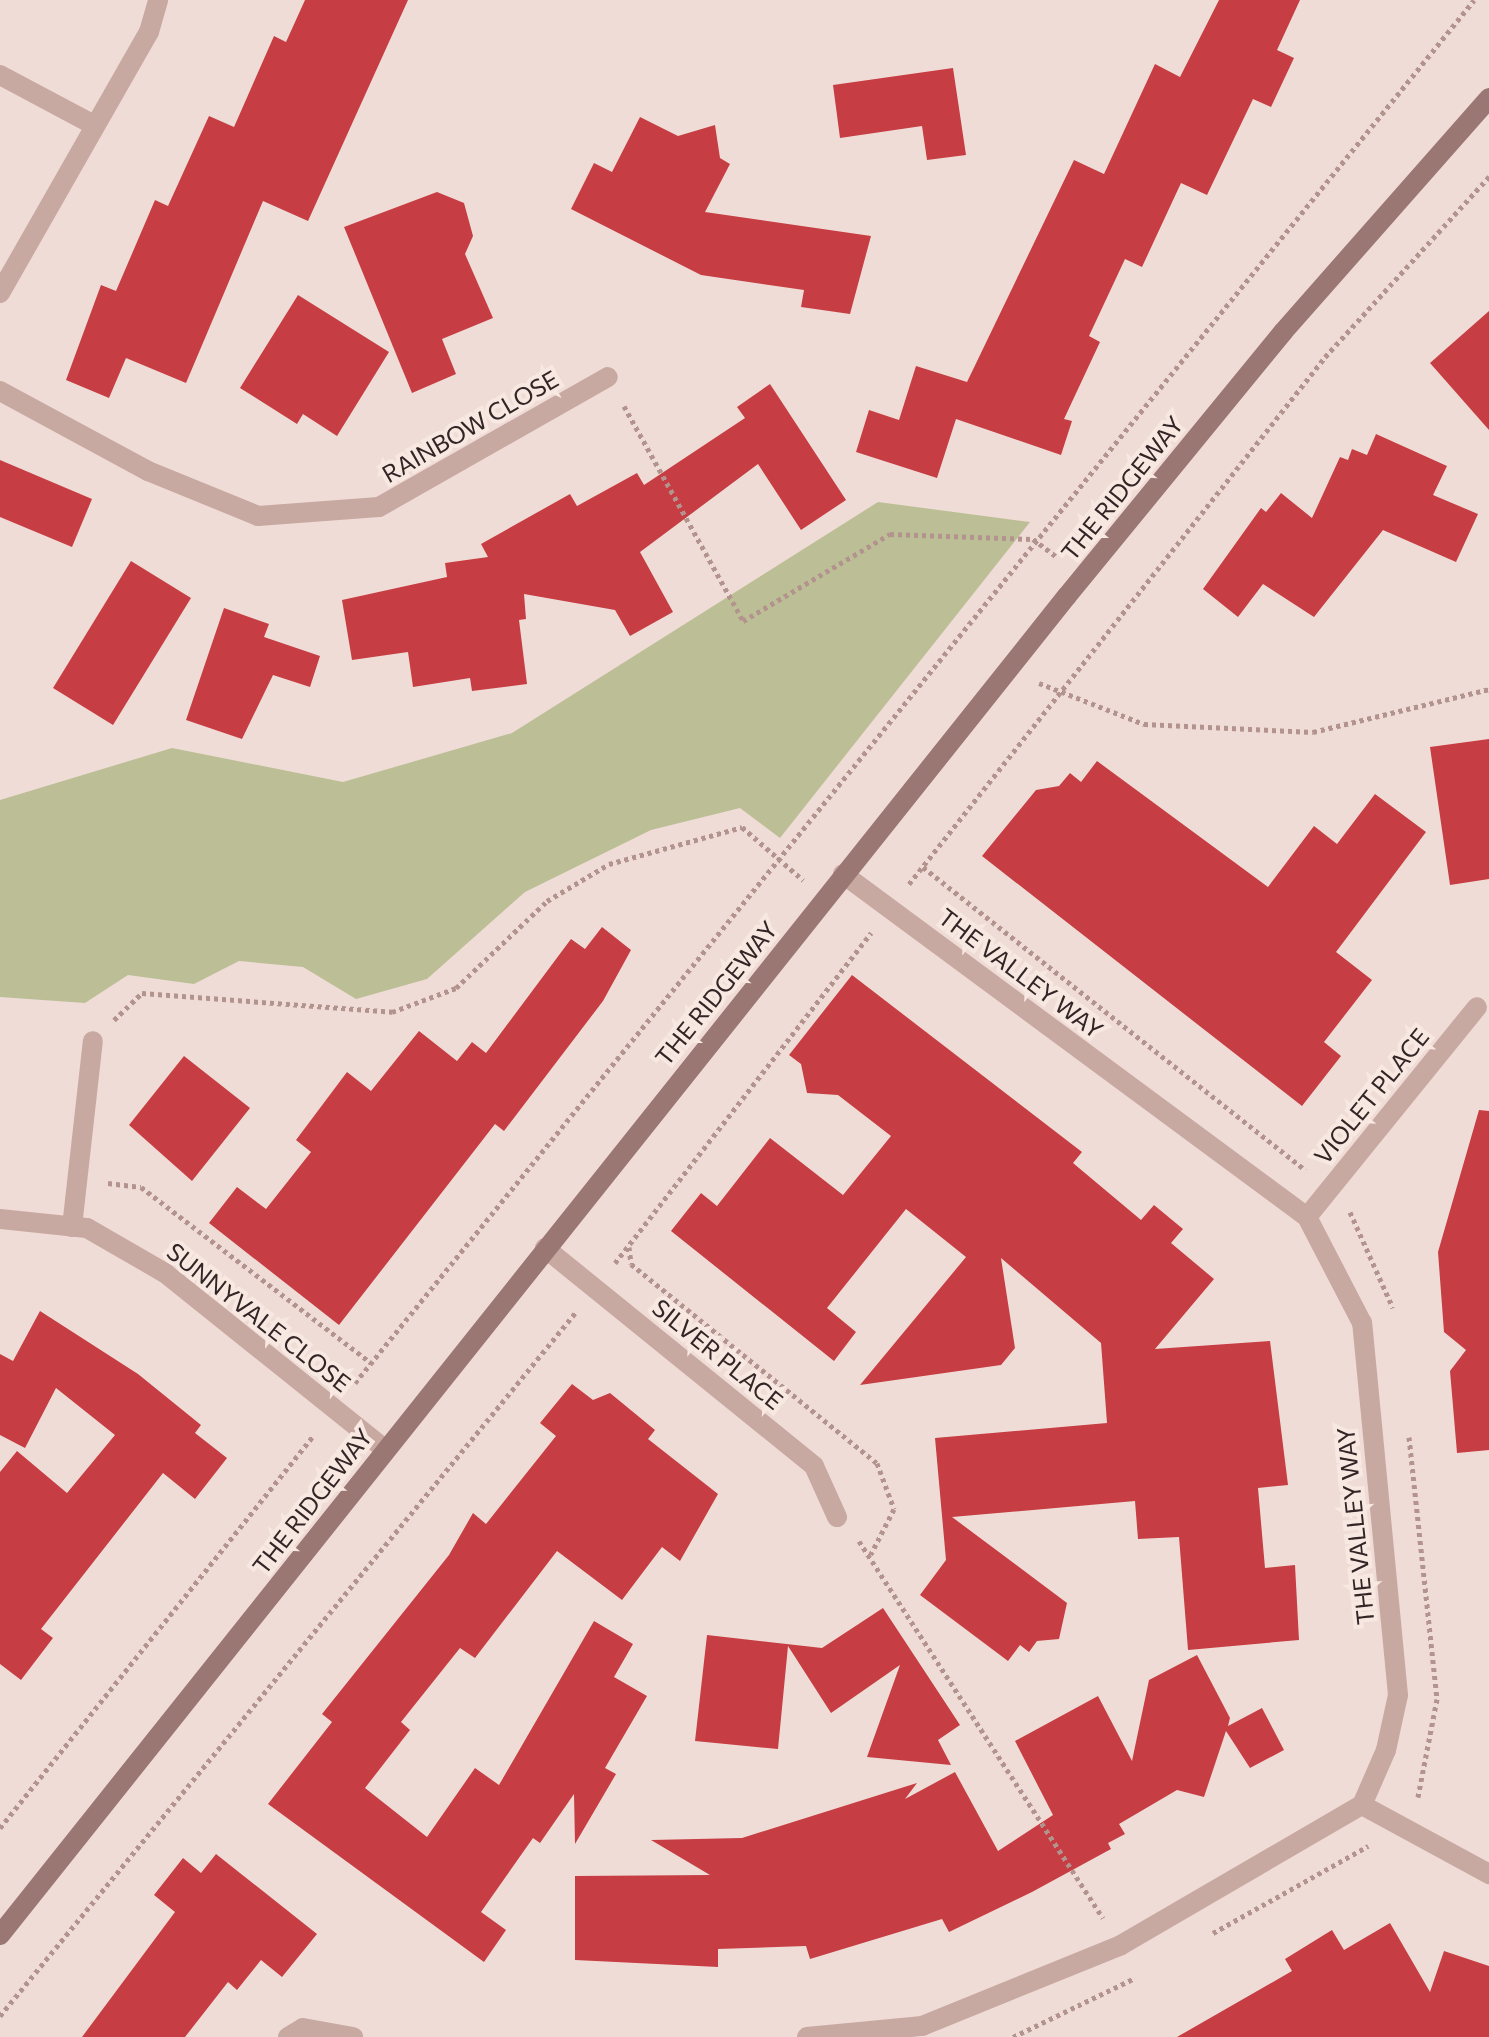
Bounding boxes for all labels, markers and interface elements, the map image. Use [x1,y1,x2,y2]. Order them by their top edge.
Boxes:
street label: RAINBOW CLOSE [377,364,563,488]
street label: THE RIDGEWAY [1055,410,1189,566]
street label: THE VALLEY WAY [933,902,1109,1044]
street label: THE RIDGEWAY [649,915,783,1071]
street label: VIOLET PLACE [1308,1022,1434,1170]
street label: SUNNYVALE CLOSE [161,1236,357,1398]
street label: SILVER PLACE [647,1293,789,1415]
street label: THE RIDGEWAY [246,1422,378,1580]
street label: THE VALLEY WAY [1330,1426,1380,1626]

